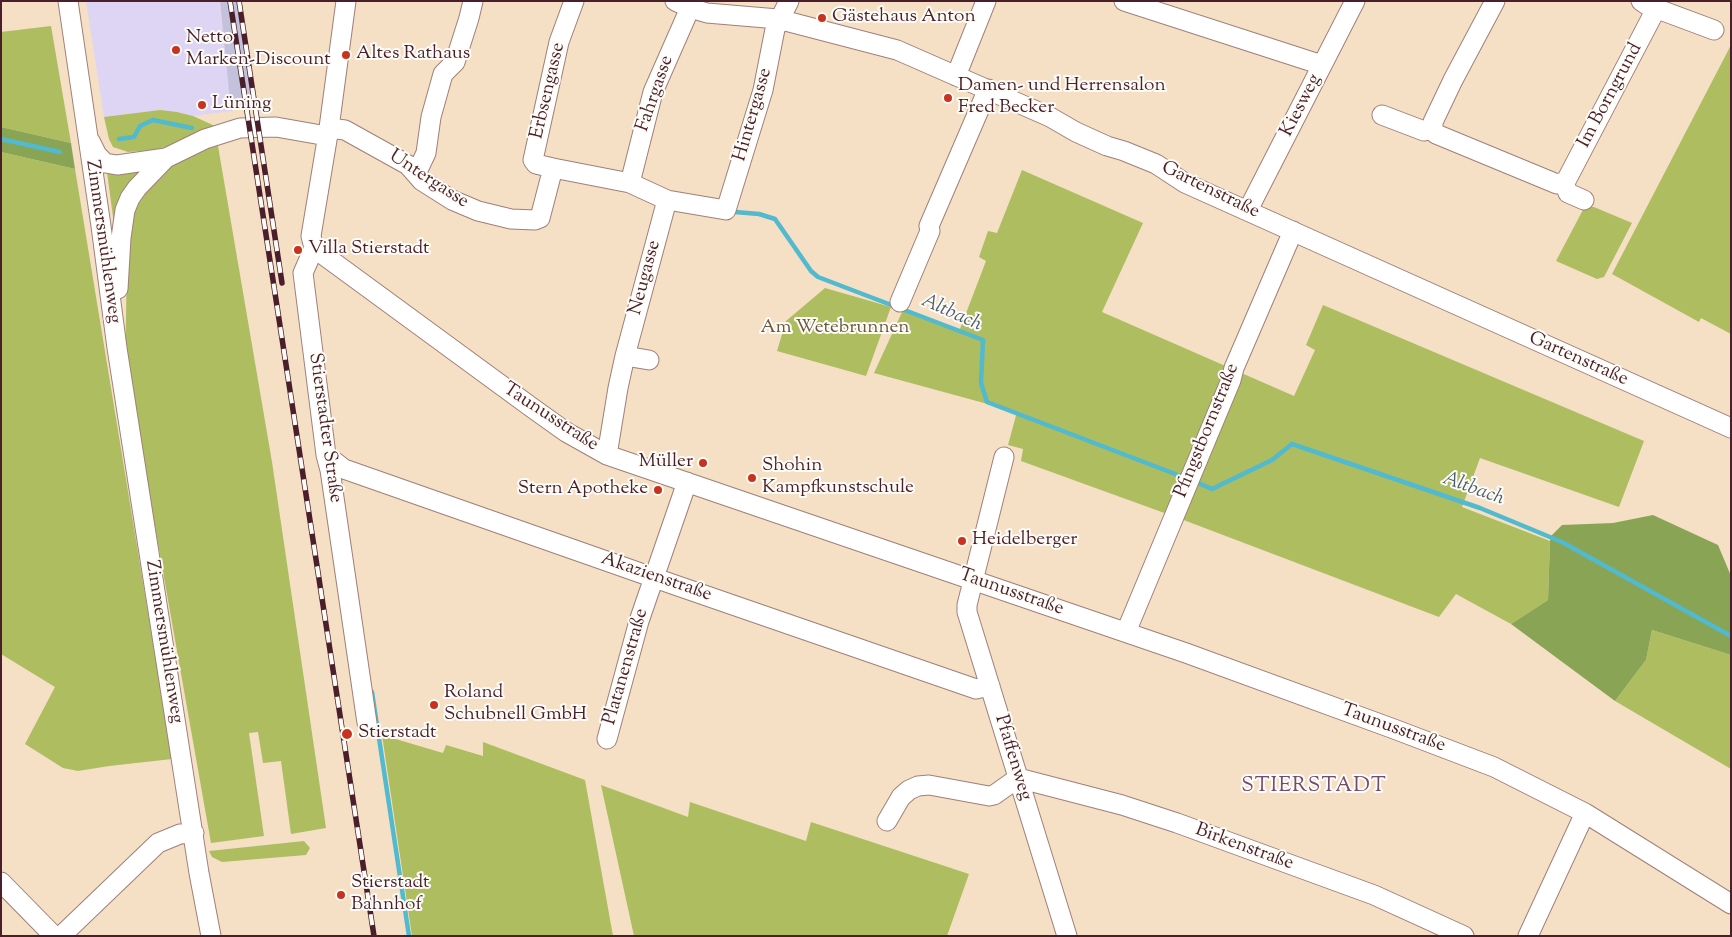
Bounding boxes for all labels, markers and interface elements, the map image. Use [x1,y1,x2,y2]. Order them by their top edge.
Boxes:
place label: Gästehaus Anton [832,7,976,29]
marker: Gästehaus Anton [816,12,828,24]
place label: Netto Marken-Discount [186,28,331,72]
street label: Im Borngrund [1574,40,1648,152]
street label: Erbsengasse [527,41,571,141]
marker: Netto Marken-Discount [170,44,182,56]
place label: Altes Rathaus [356,44,470,66]
marker: Altes Rathaus [340,49,352,61]
street label: Fahrgasse [632,53,680,135]
street label: Hintergasse [730,66,778,164]
street label: Kiesweg [1277,71,1327,141]
place label: Damen- und Herrensalon Fred Becker [958,76,1166,120]
marker: Damen- und Herrensalon Fred Becker [942,92,954,104]
place label: Lüning [212,94,271,116]
marker: Lüning [196,99,208,111]
street label: Untergasse [384,146,472,214]
street label: Gartenstraße [1157,157,1263,225]
street label: Zimmersmühlenweg [79,159,125,325]
street label: Neugasse [625,238,667,318]
place label: Villa Stierstadt [308,239,430,261]
marker: Villa Stierstadt [292,244,304,256]
water label: Altbach [917,290,985,338]
park label: Am Wetebrunnen [760,318,910,340]
street label: Gartenstraße [1525,328,1631,392]
street label: Stierstadter Straße [302,352,346,504]
street label: Pfingstbornstraße [1171,361,1245,501]
street label: Taunusstraße [498,379,602,457]
place label: Müller [638,452,693,474]
place label: Shohin Kampfkunstschule [762,456,914,500]
marker: Müller [697,457,709,469]
water label: Altbach [1439,468,1507,512]
marker: Shohin Kampfkunstschule [746,472,758,484]
place label: Stern Apotheke [518,479,648,501]
marker: Stern Apotheke [652,484,664,496]
place label: Heidelberger [972,530,1077,552]
marker: Heidelberger [956,535,968,547]
street label: Akazienstraße [598,548,714,608]
street label: Zimmersmühlenweg [139,559,187,725]
street label: Taunusstraße [956,564,1066,622]
street label: Platanenstraße [600,606,654,728]
place label: Roland Schubnell GmbH [444,683,587,727]
marker: Roland Schubnell GmbH [428,699,440,711]
street label: Taunusstraße [1338,700,1448,758]
street label: Pfaffenweg [988,712,1036,804]
place label: Stierstadt [358,723,437,745]
marker: Stierstadt [340,727,354,741]
district label: STIERSTADT [1240,774,1388,800]
street label: Birkenstraße [1192,820,1296,876]
place label: Stierstadt Bahnhof [351,873,430,917]
marker: Stierstadt Bahnhof [335,889,347,901]

